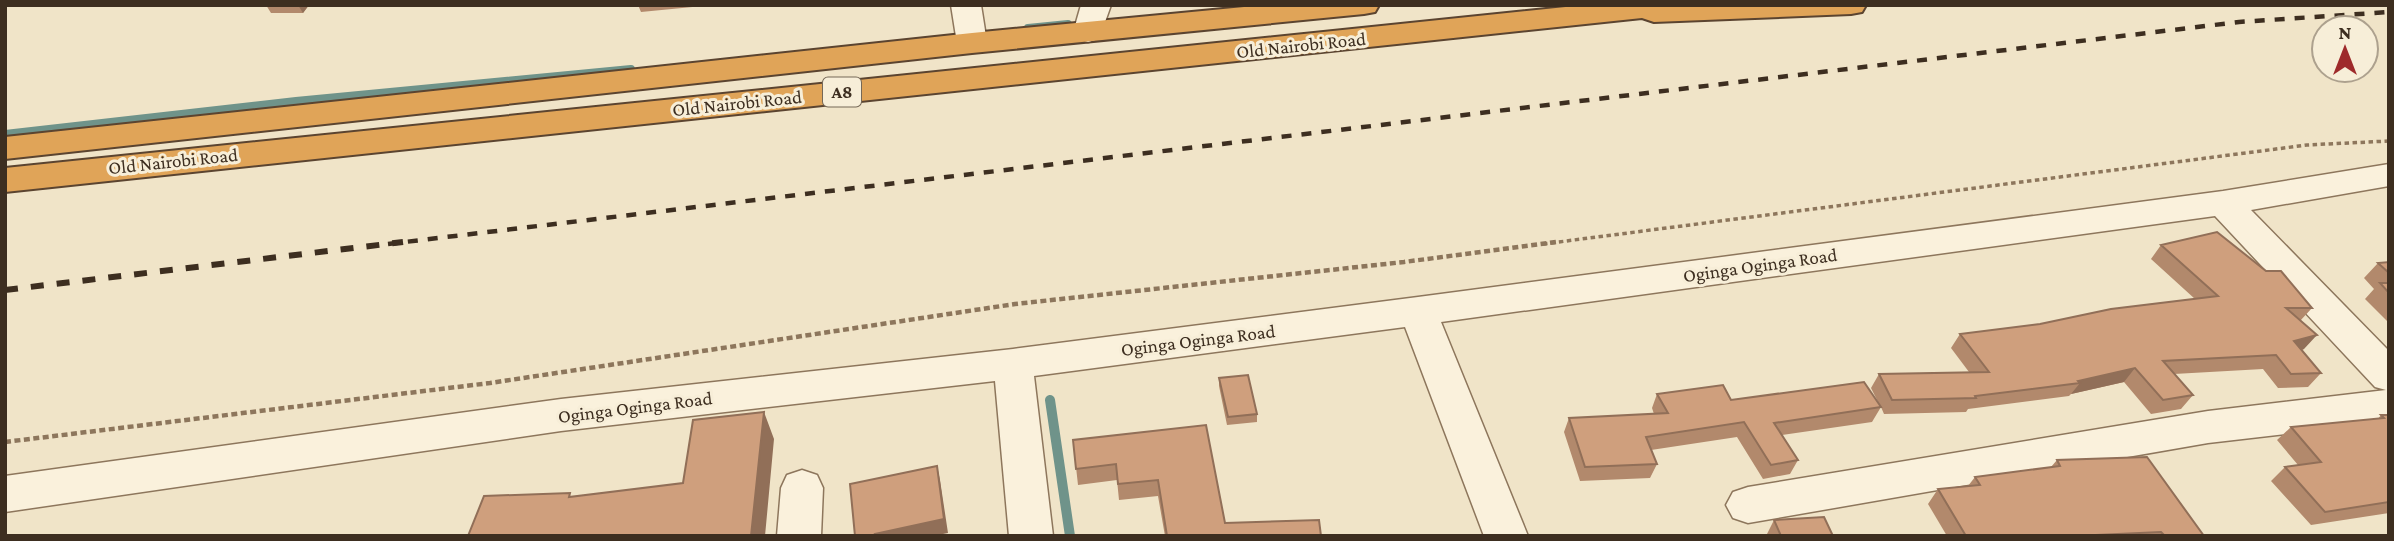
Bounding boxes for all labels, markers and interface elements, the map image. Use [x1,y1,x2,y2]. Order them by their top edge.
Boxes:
north arrow [2310,14,2380,84]
text: N [2339,22,2352,43]
street label: Old Nairobi Road [1235,28,1367,62]
road number: A8 [823,78,861,106]
street label: Old Nairobi Road [671,86,803,120]
street label: Old Nairobi Road [107,144,239,178]
street label: Oginga Oginga Road [1682,244,1838,286]
street label: Oginga Oginga Road [1120,320,1276,360]
street label: Oginga Oginga Road [557,387,713,427]

